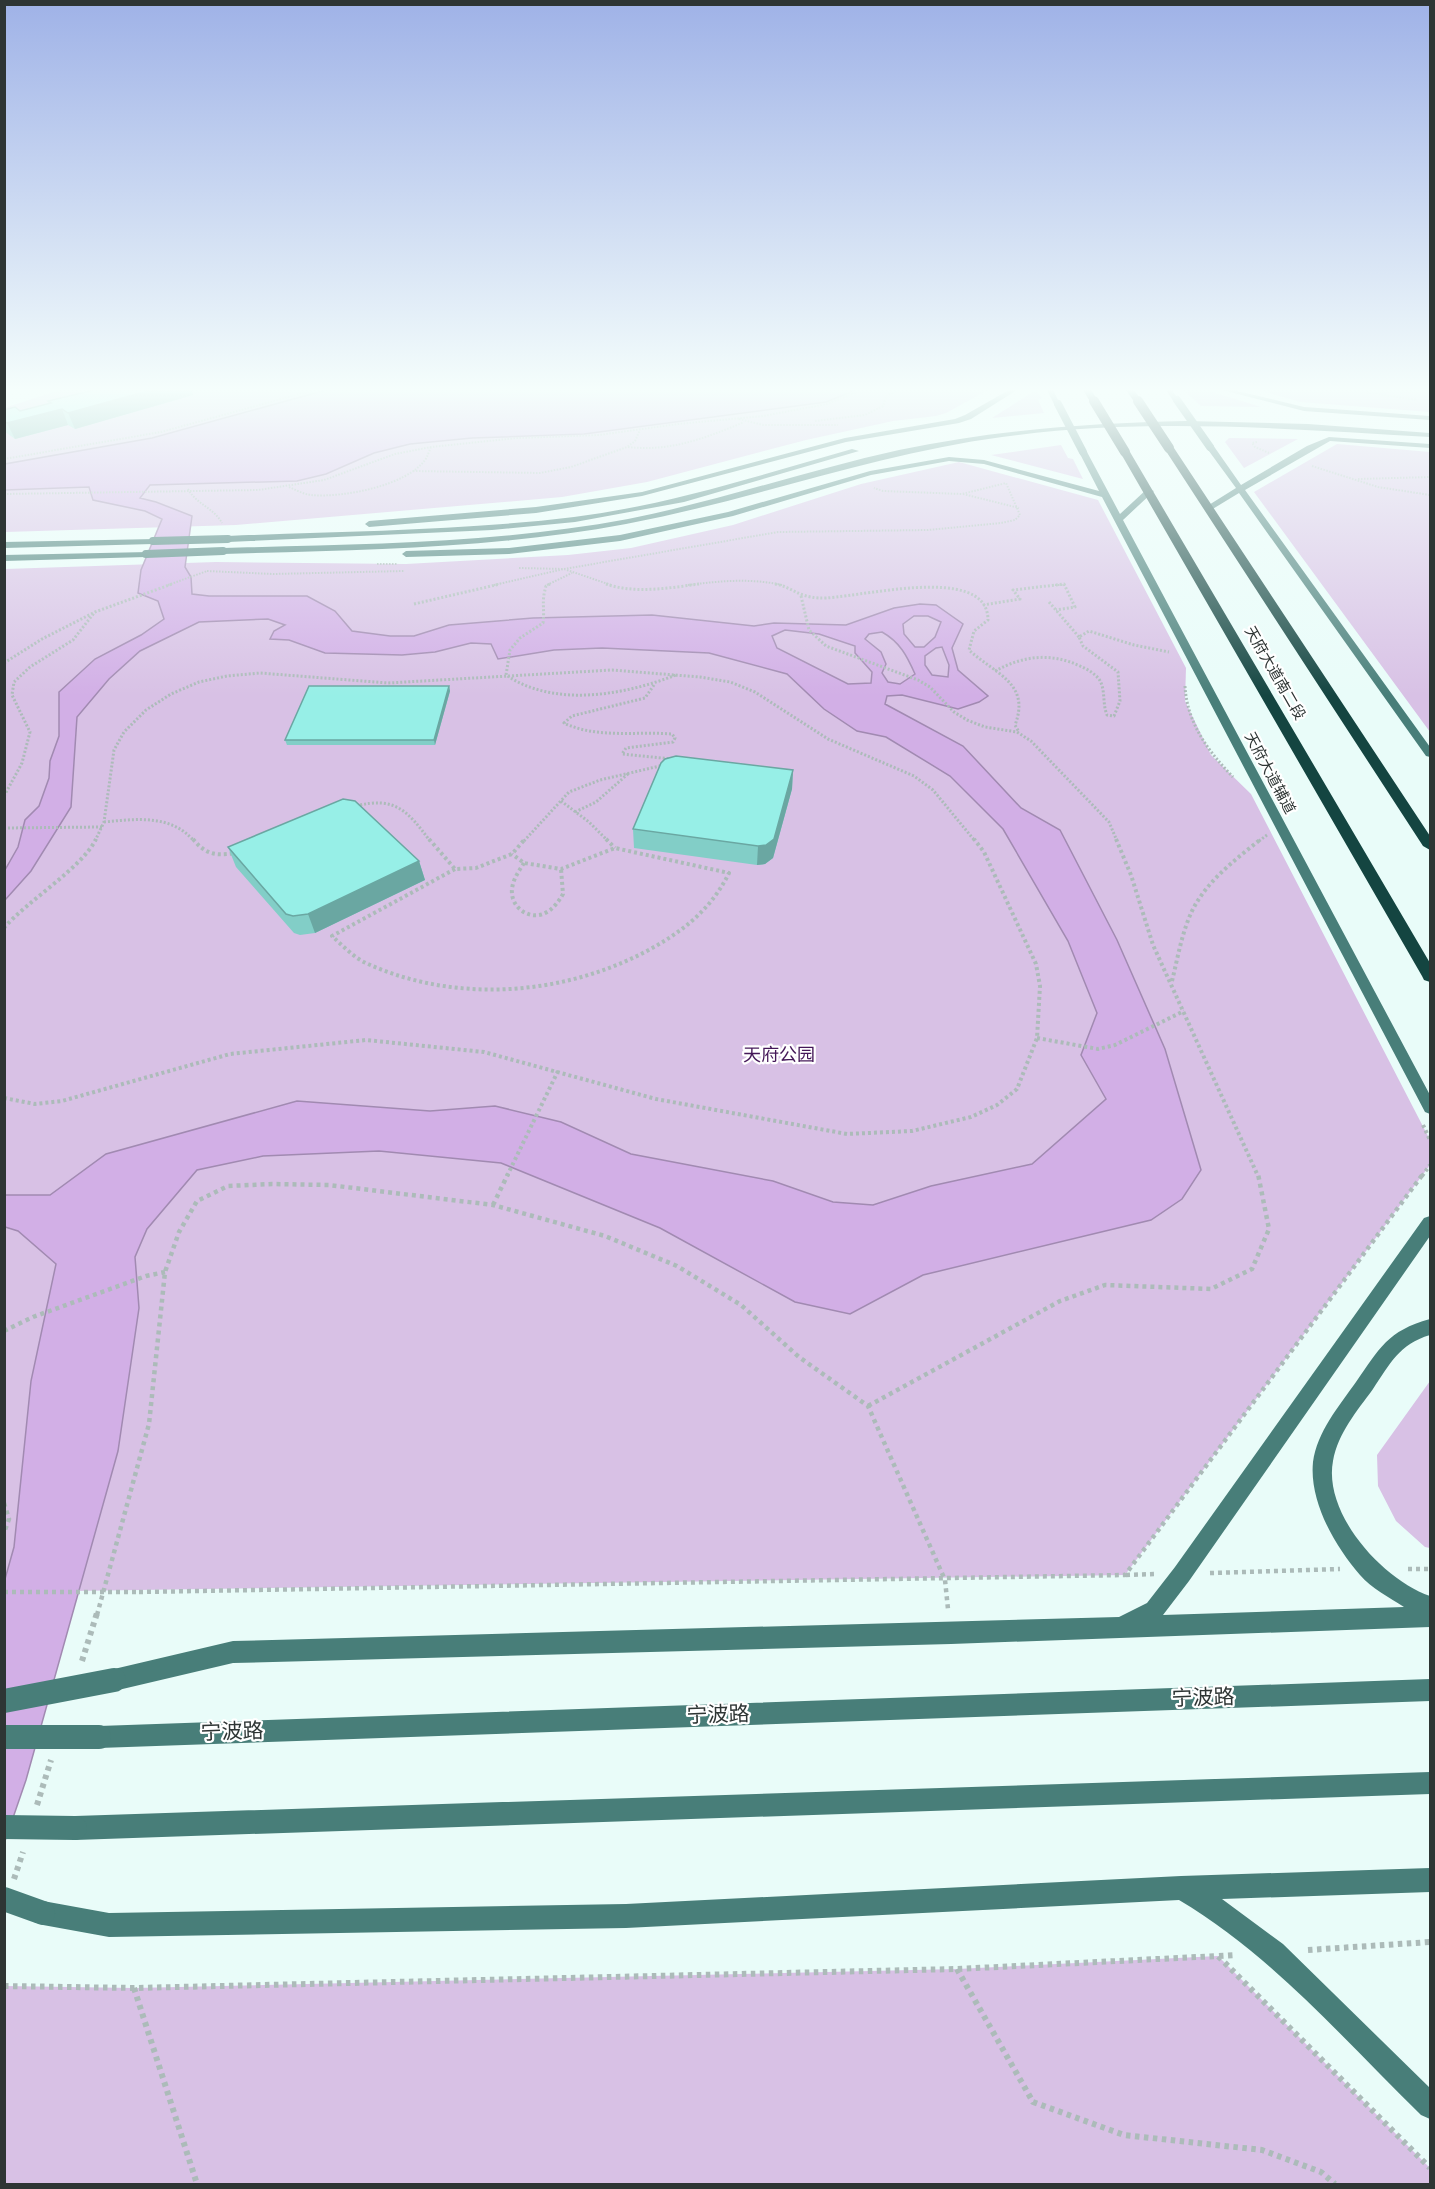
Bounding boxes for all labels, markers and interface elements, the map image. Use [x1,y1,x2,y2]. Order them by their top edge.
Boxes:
street label: 天府大道南二段 [1241,623,1309,723]
street label: 天府大道辅道 [1241,729,1299,817]
park label: 天府公园 [743,1044,815,1066]
street label: 宁波路 [1171,1684,1235,1712]
street label: 宁波路 [686,1701,750,1729]
street label: 宁波路 [200,1718,264,1746]

